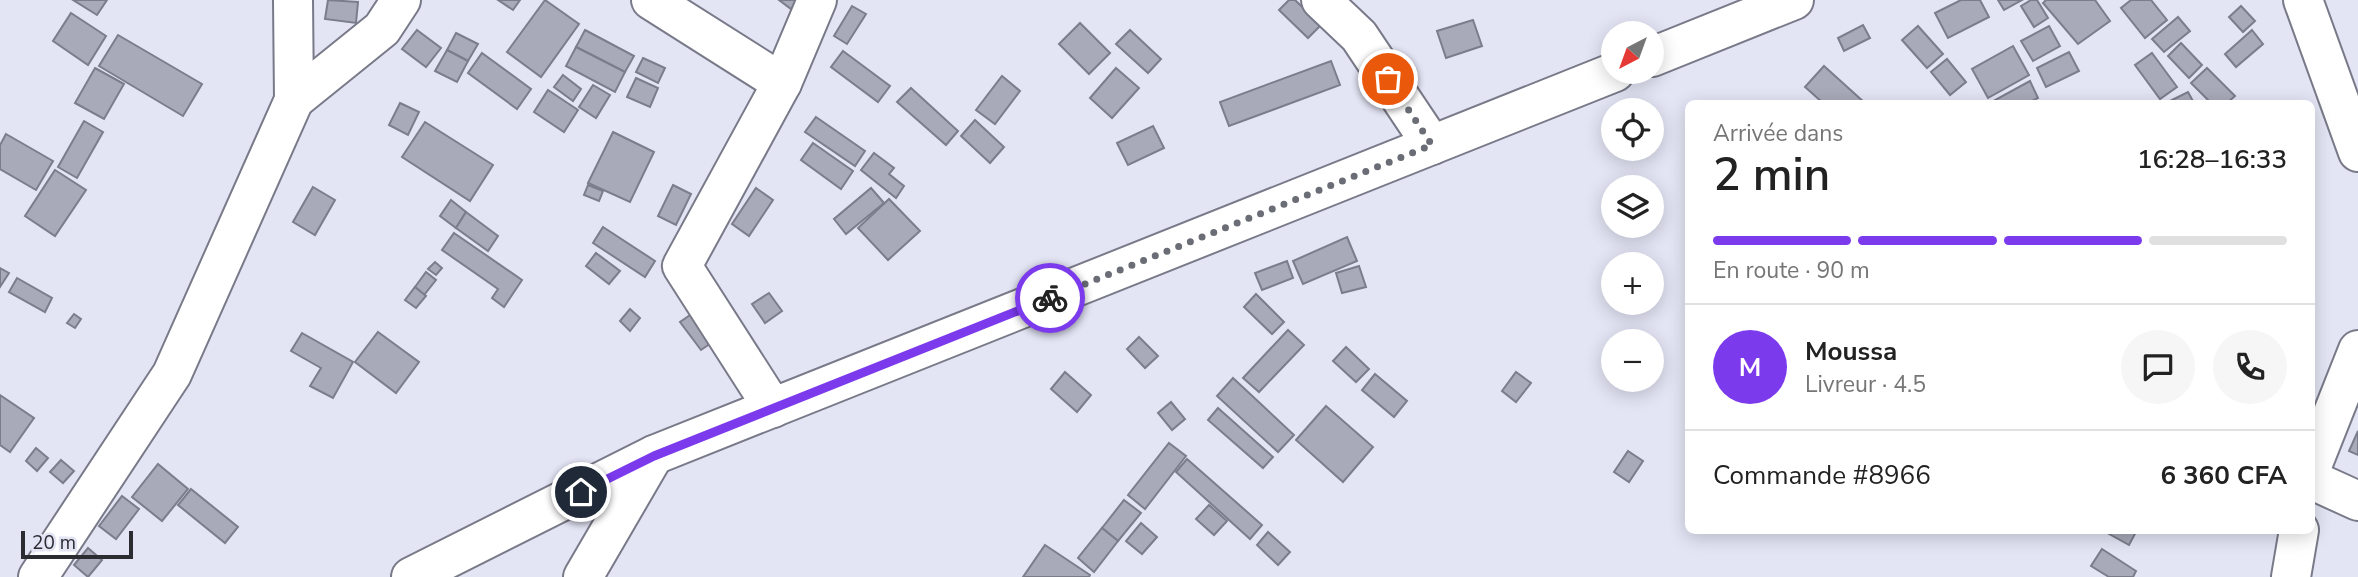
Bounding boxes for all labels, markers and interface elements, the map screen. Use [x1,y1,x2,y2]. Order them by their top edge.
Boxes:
north arrow [1601,21,1664,84]
map controls [1601,21,1664,392]
pin [1358,49,1418,109]
icon: bag [1369,60,1407,98]
button: locate [1601,98,1664,161]
text: Arrivée dans [1713,118,1843,149]
text: 16:28–16:33 [2137,142,2287,177]
text: 2 min [1713,143,1830,206]
button: layers [1601,175,1664,238]
button: + [1601,252,1664,315]
text: En route · 90 m [1713,255,1870,286]
courier [1015,263,1085,333]
icon: bike [1031,279,1069,317]
button: − [1601,329,1664,392]
button: chat [2121,330,2195,404]
button: phone [2213,330,2287,404]
text: Moussa [1805,334,1897,369]
text: M [1739,350,1761,385]
text: Livreur · 4.5 [1805,369,1926,400]
text: Commande #8966 [1713,458,1931,493]
text: 6 360 CFA [2160,458,2287,493]
pin [551,462,611,522]
icon: home [562,473,600,511]
scale bar [21,528,133,560]
text: 20 m [32,530,76,556]

